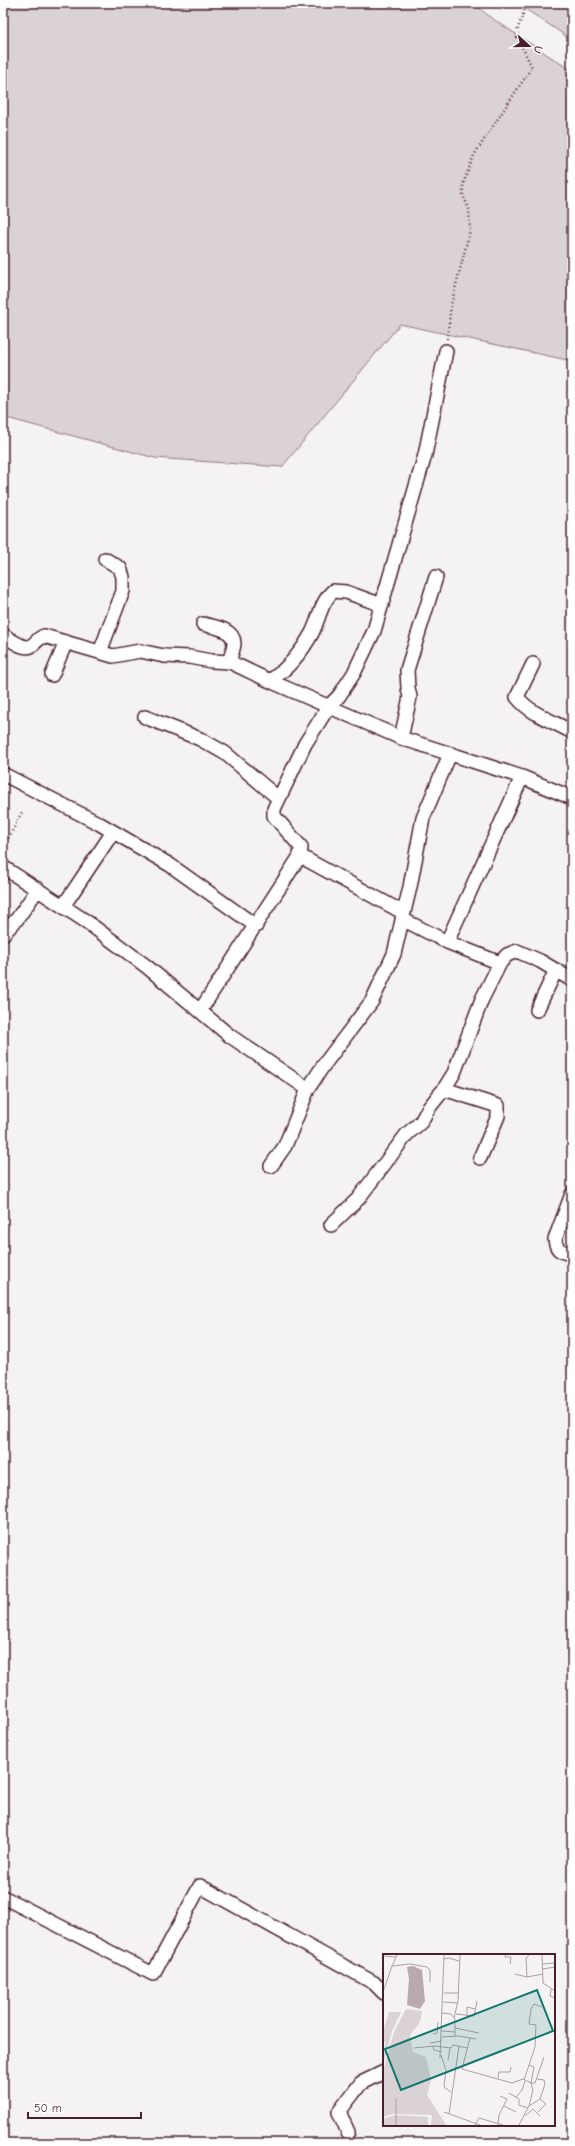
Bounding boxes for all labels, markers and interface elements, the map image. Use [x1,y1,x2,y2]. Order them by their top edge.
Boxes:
north arrow [509,26,549,66]
text: U [530,44,545,55]
inset map [383,1954,555,2126]
scale bar [28,2094,141,2120]
text: 50 m [34,2101,62,2115]

